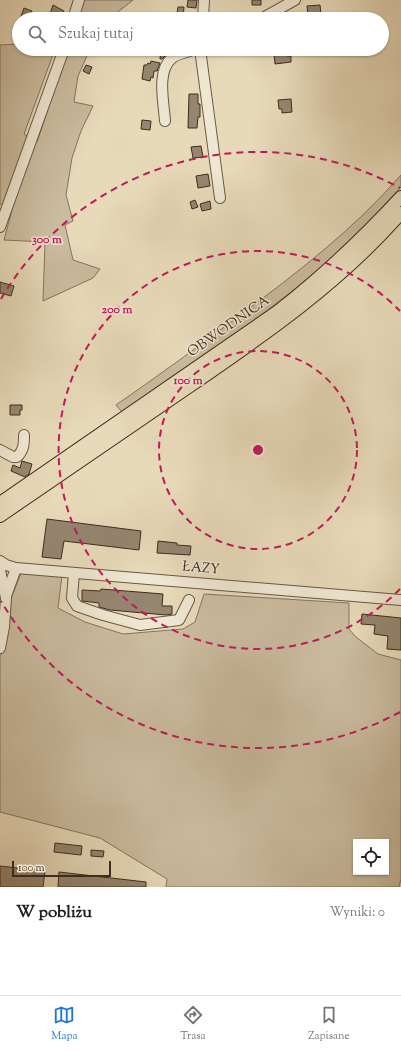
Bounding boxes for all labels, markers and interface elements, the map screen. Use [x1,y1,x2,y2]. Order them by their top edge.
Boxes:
search box [12,12,389,56]
icon: search [26,23,48,45]
text: Szukaj tutaj [58,24,133,45]
text: 300 m [32,231,62,249]
street label: OBWODNICA [184,291,275,363]
text: 200 m [102,301,132,319]
text: 100 m [172,372,203,390]
centre of rings [251,443,265,457]
street label: ŁAZY [181,557,221,581]
map controls [353,839,389,875]
button: locate [353,839,389,875]
scale bar [12,859,111,878]
text: 100 m [18,860,45,876]
text: W pobliżu [16,901,92,925]
text: Wyniki: 0 [330,904,385,922]
tab: Mapa [51,1004,78,1044]
tab: Trasa [180,1004,206,1044]
tab: Zapisane [308,1004,350,1044]

